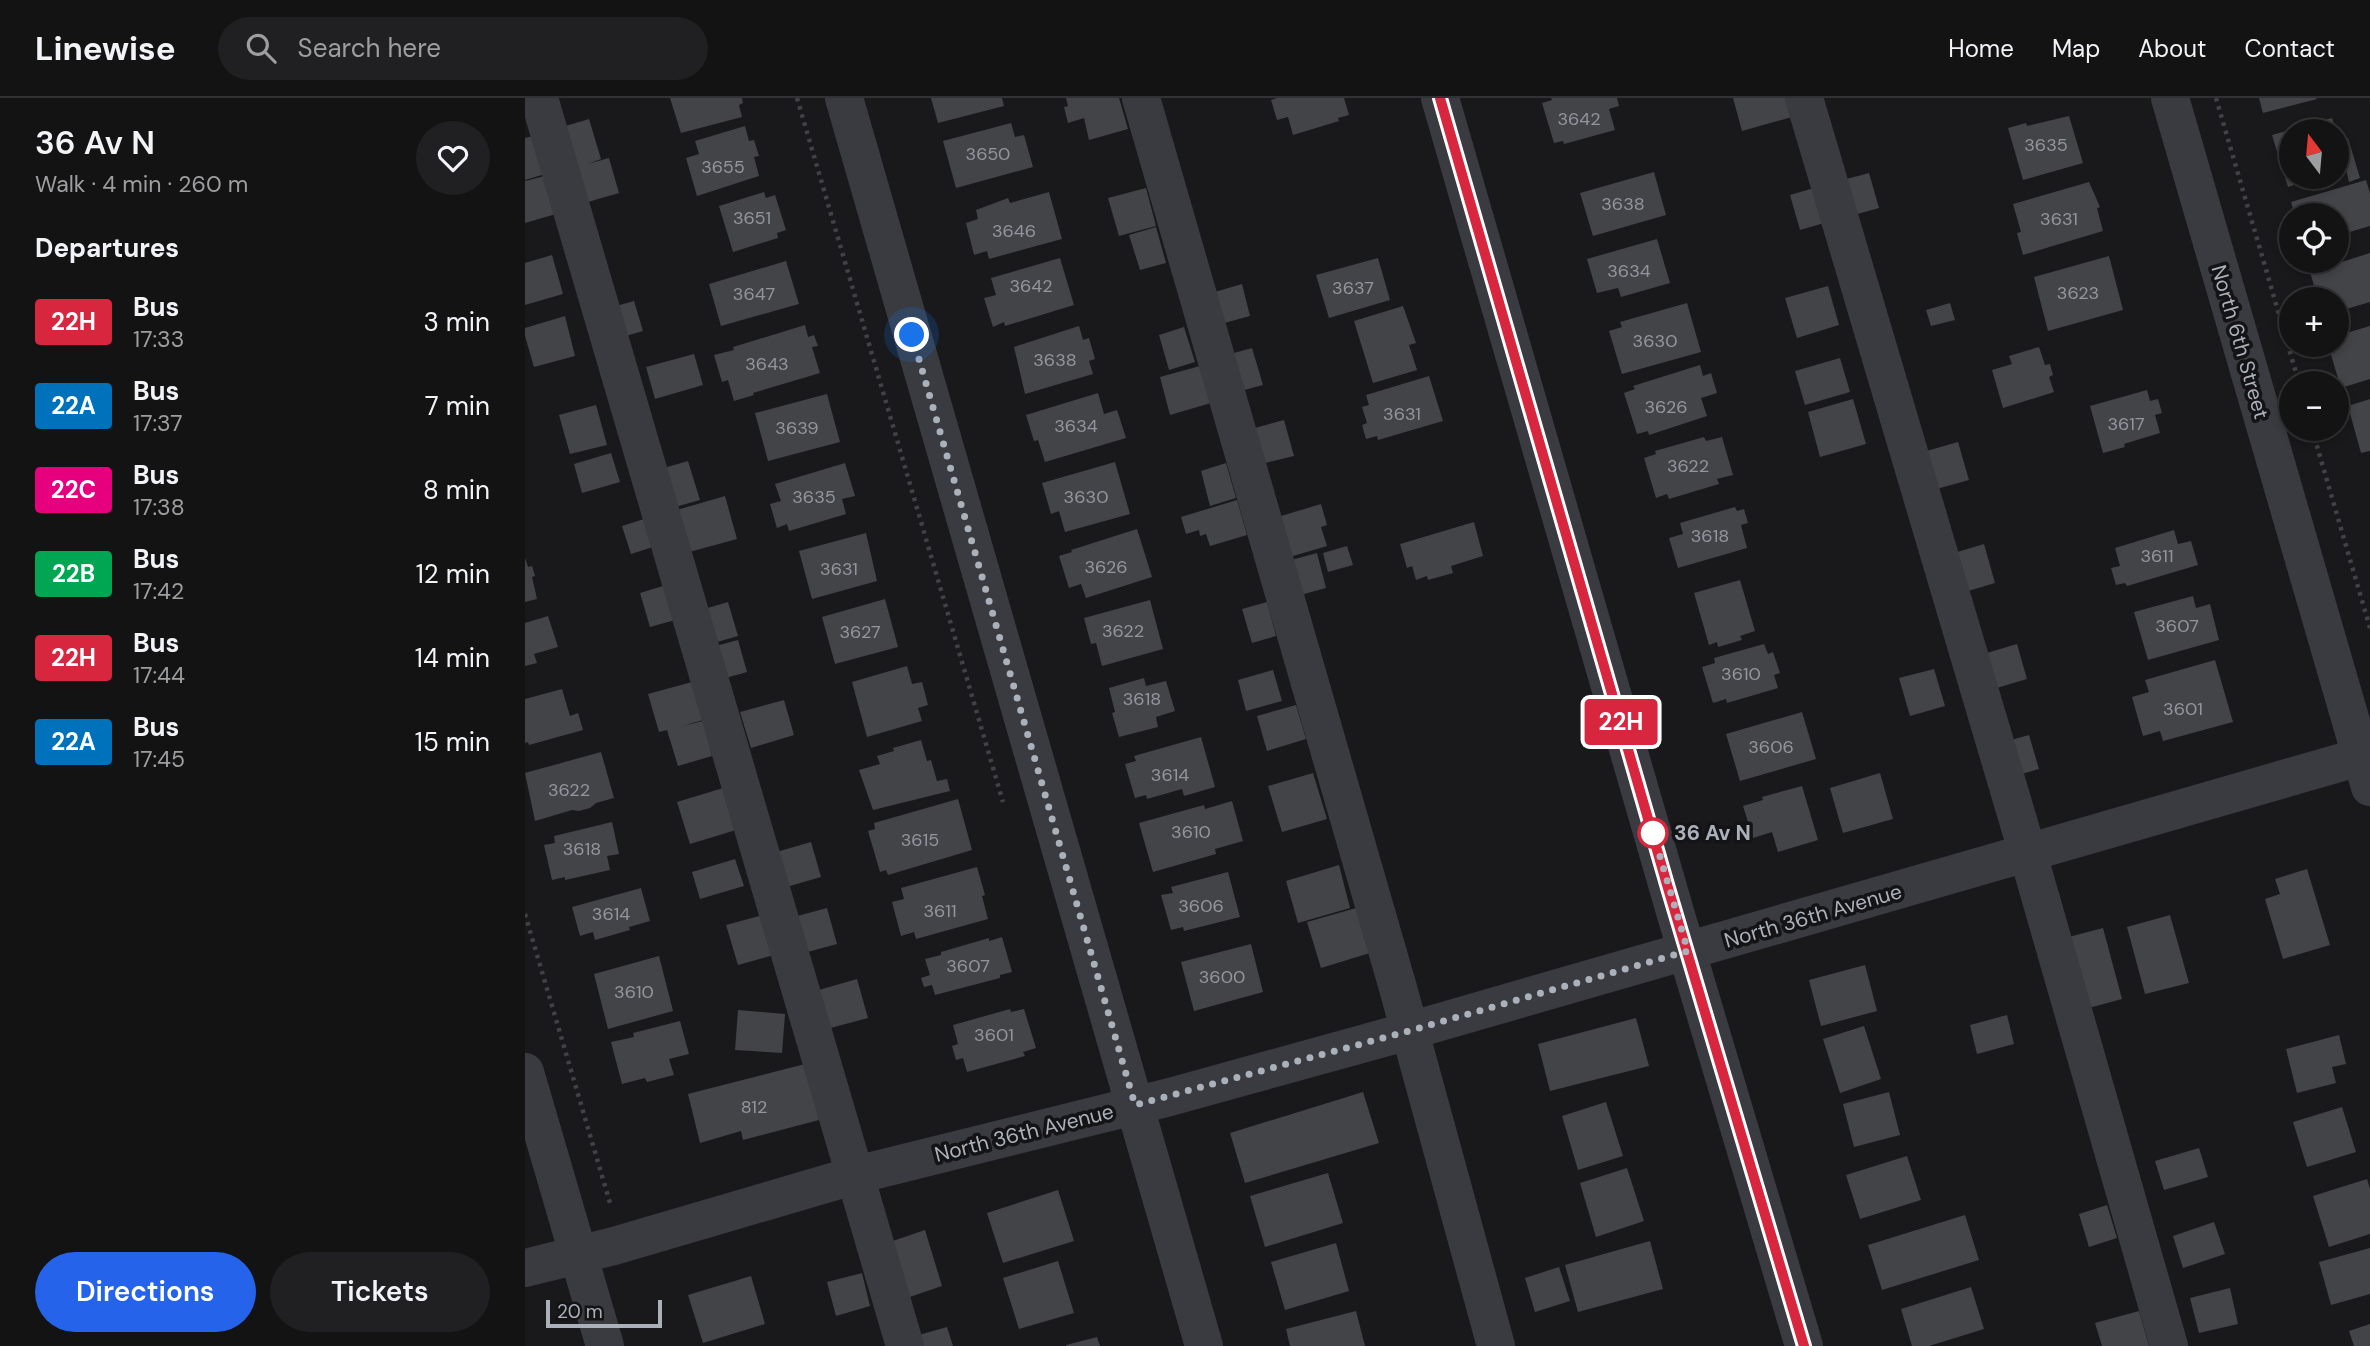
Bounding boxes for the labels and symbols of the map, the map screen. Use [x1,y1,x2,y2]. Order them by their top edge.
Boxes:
house number: 3642 [1557,107,1601,131]
north arrow [2279,119,2349,189]
house number: 3635 [2024,133,2068,157]
house number: 3650 [966,142,1010,166]
house number: 3655 [701,155,745,179]
house number: 3638 [1601,192,1645,216]
house number: 3651 [733,206,771,230]
house number: 3631 [2040,207,2078,231]
house number: 3646 [992,219,1036,243]
house number: 3634 [1607,259,1651,283]
street label: North 6th Street [2205,262,2275,422]
house number: 3642 [1009,274,1053,298]
house number: 3637 [1332,276,1374,300]
house number: 3623 [2057,281,2099,305]
house number: 3647 [733,282,775,306]
your location [894,317,929,352]
house number: 3630 [1633,329,1677,353]
house number: 3638 [1033,348,1077,372]
house number: 3643 [745,352,789,376]
house number: 3626 [1644,395,1688,419]
house number: 3631 [1383,402,1421,426]
house number: 3617 [2107,412,2145,436]
house number: 3634 [1054,414,1098,438]
house number: 3639 [775,416,819,440]
house number: 3622 [1667,454,1709,478]
house number: 3635 [792,485,836,509]
house number: 3630 [1064,485,1108,509]
house number: 3618 [1691,524,1729,548]
house number: 3611 [2140,544,2174,568]
house number: 3626 [1084,555,1128,579]
house number: 3631 [820,557,858,581]
house number: 3607 [2155,614,2199,638]
house number: 3622 [1102,619,1144,643]
house number: 3627 [839,620,881,644]
house number: 3610 [1721,662,1761,686]
house number: 3618 [1123,687,1161,711]
house number: 3601 [2163,697,2203,721]
line badge: 22H [1581,699,1661,745]
house number: 3606 [1748,735,1794,759]
house number: 3614 [1151,763,1189,787]
house number: 3622 [548,778,590,802]
marker: 36 Av N [1638,818,1668,848]
place label: 36 Av N [1674,819,1751,847]
house number: 3610 [1171,820,1211,844]
house number: 3615 [901,828,939,852]
house number: 3618 [563,837,601,861]
street label: North 36th Avenue [1721,877,1905,955]
house number: 3606 [1178,894,1224,918]
house number: 3611 [923,899,957,923]
house number: 3614 [592,902,630,926]
house number: 3607 [946,954,990,978]
house number: 3600 [1199,965,1245,989]
house number: 3610 [614,980,654,1004]
house number: 3601 [974,1023,1014,1047]
house number: 812 [741,1095,767,1119]
street label: North 36th Avenue [932,1097,1116,1169]
scale bar [546,1297,661,1329]

